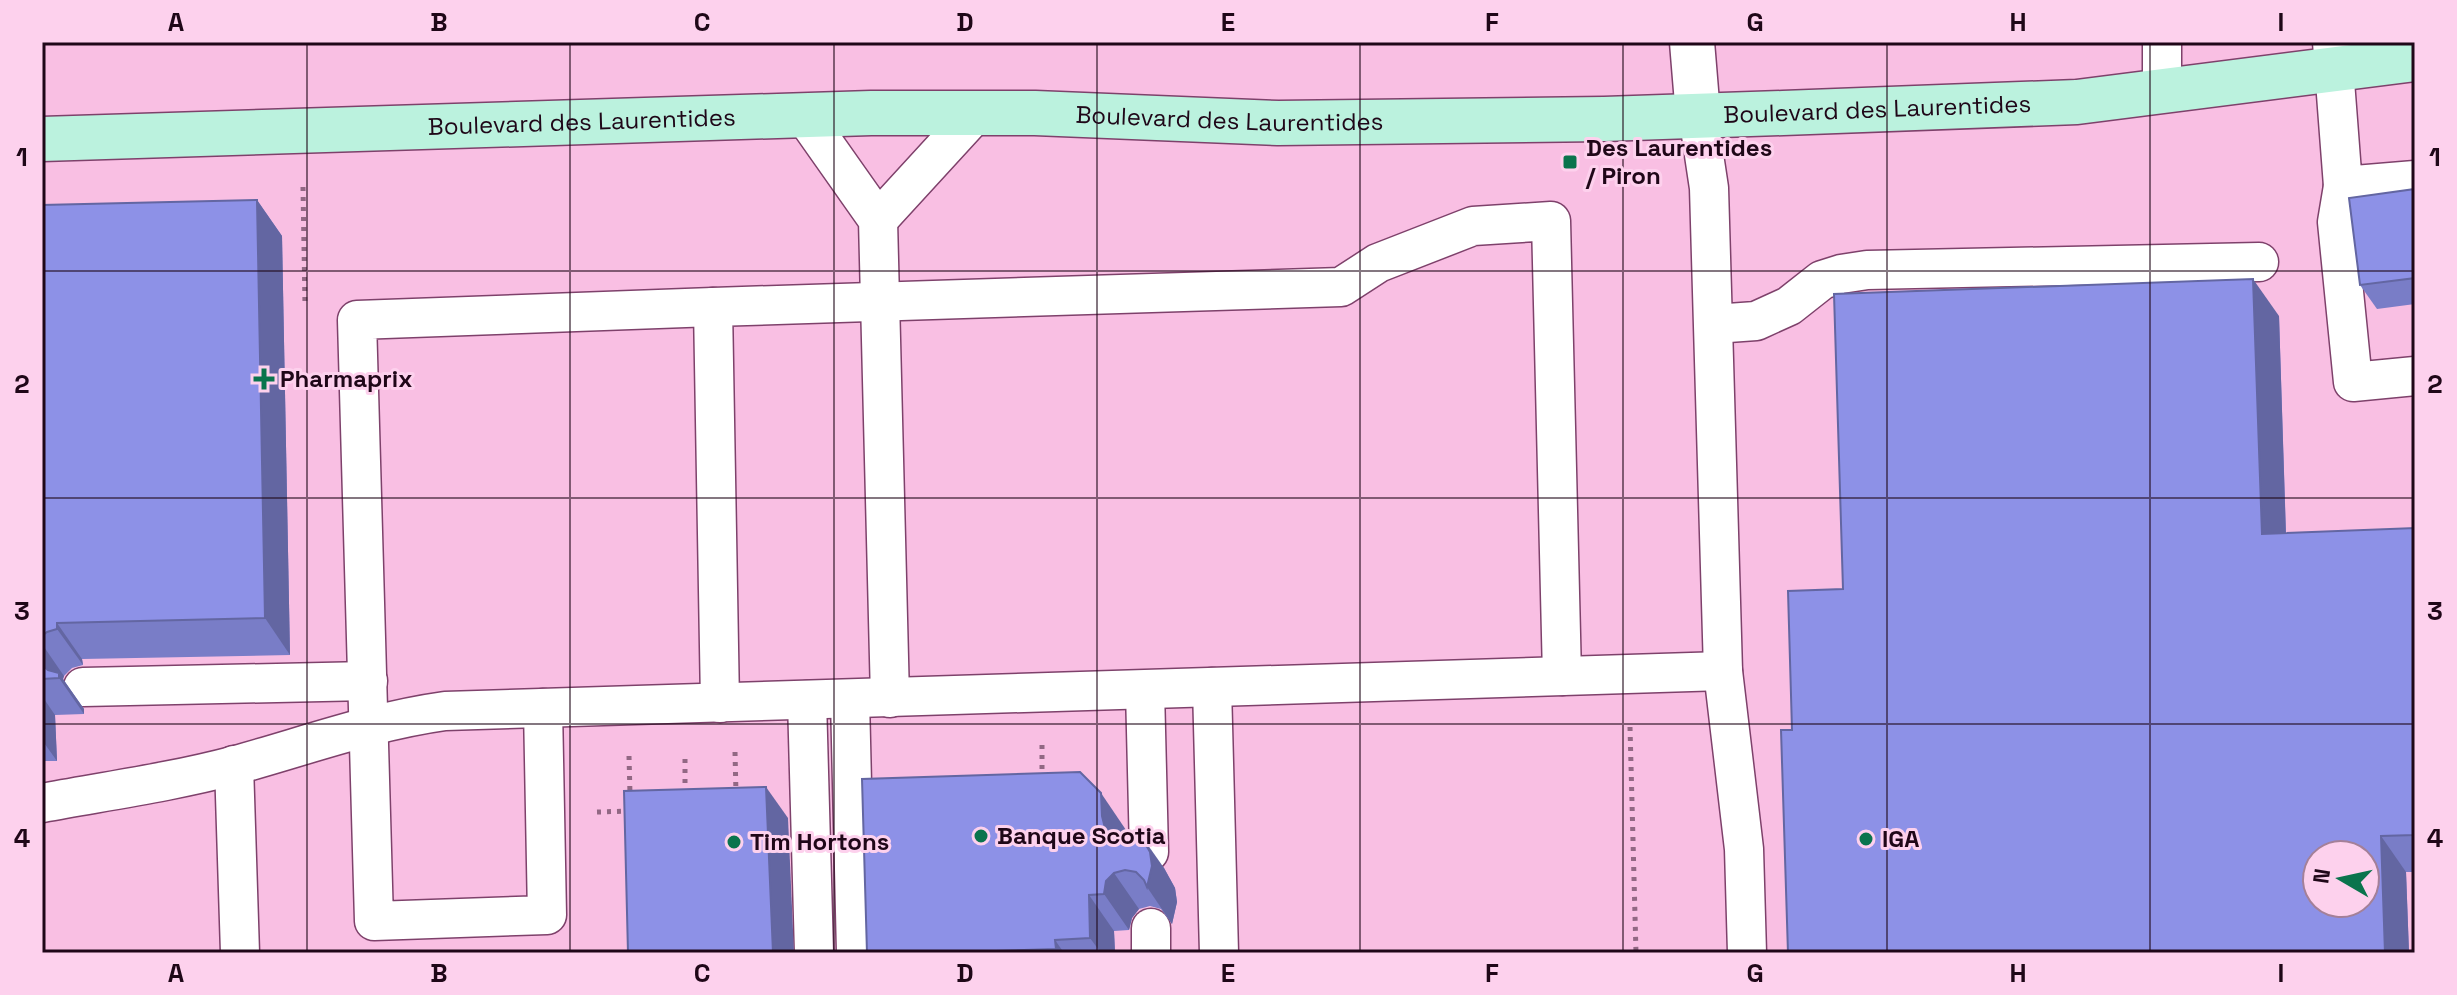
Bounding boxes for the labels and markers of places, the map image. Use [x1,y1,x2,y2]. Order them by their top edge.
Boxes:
place label: Des Laurentides / Piron [1585,132,1772,191]
marker: Des Laurentides / Piron [1561,153,1579,171]
place label: Pharmaprix [280,363,412,394]
marker: Pharmaprix [255,370,273,388]
place label: Banque Scotia [997,820,1166,851]
place label: IGA [1882,823,1919,854]
place label: Tim Hortons [750,826,889,857]
marker: Banque Scotia [972,827,990,845]
marker: IGA [1857,830,1875,848]
marker: Tim Hortons [725,833,743,851]

